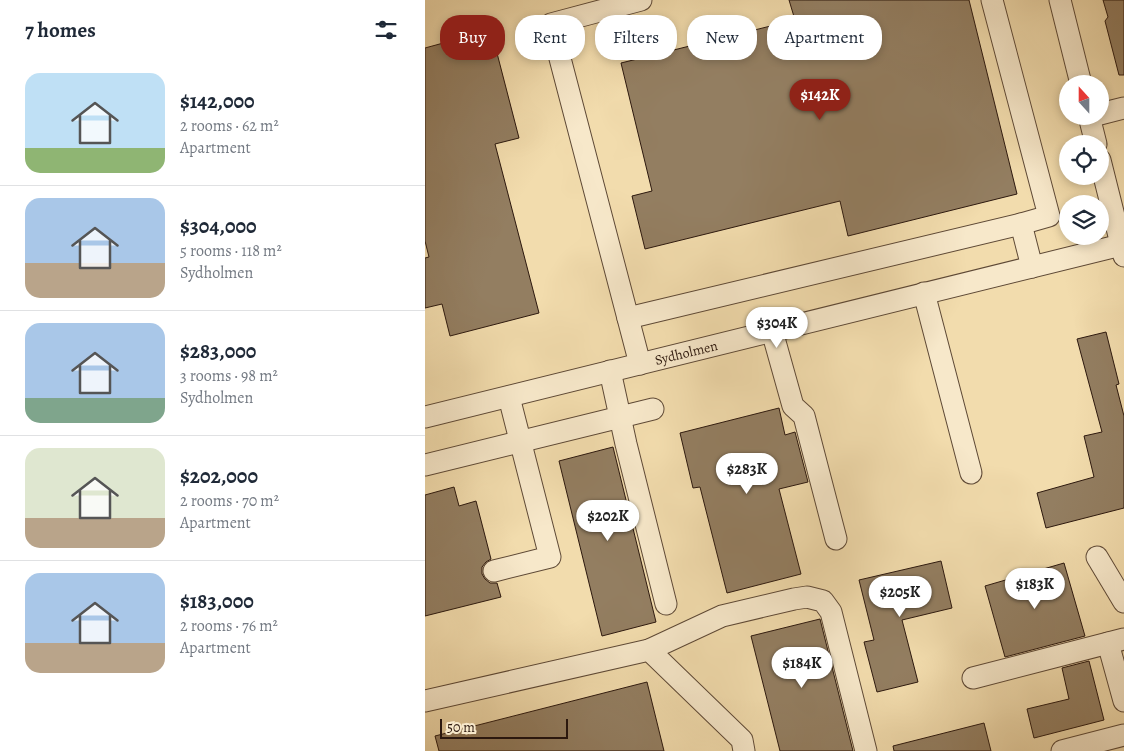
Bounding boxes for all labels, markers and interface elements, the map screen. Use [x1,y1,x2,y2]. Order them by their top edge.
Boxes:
chip: Buy [440,15,505,60]
chip: Rent [515,15,585,60]
chip: Filters [595,15,677,60]
chip: New [687,15,757,60]
chip: Apartment [767,15,882,60]
text: 7 homes [25,16,96,44]
icon: filters [372,16,400,44]
north arrow [1059,75,1109,125]
map controls [1059,75,1109,245]
pin: $142K [785,78,855,121]
text: $142K [801,84,839,106]
text: $142,000 [180,87,255,115]
icon: home [65,93,125,153]
text: 2 rooms · 62 m² [180,115,279,137]
button: locate [1059,135,1109,185]
text: Apartment [180,137,251,159]
button: layers [1059,195,1109,245]
text: $304,000 [180,212,257,240]
icon: home [65,218,125,278]
text: 5 rooms · 118 m² [180,240,282,262]
text: Sydholmen [180,262,253,284]
pin: $304K [742,306,812,349]
text: $304K [757,312,797,334]
street label: Sydholmen [653,335,720,369]
text: $283,000 [180,337,256,365]
icon: home [65,343,125,403]
text: 3 rooms · 98 m² [180,365,278,387]
text: Sydholmen [180,387,253,409]
pin: $283K [712,452,782,495]
text: $283K [727,458,767,480]
text: $202,000 [180,462,258,490]
icon: home [65,468,125,528]
text: 2 rooms · 70 m² [180,490,279,512]
pin: $202K [573,500,643,542]
text: $202K [587,505,629,527]
text: Apartment [180,512,251,534]
pin: $183K [1000,568,1070,610]
text: $183K [1016,573,1054,595]
pin: $205K [865,576,935,618]
text: $205K [880,581,920,603]
text: $183,000 [180,587,254,615]
icon: home [65,593,125,653]
text: 2 rooms · 76 m² [180,615,278,637]
text: Apartment [180,637,251,659]
pin: $184K [767,646,837,689]
text: $184K [783,652,821,674]
scale bar [440,716,567,739]
text: 50 m [447,718,475,737]

